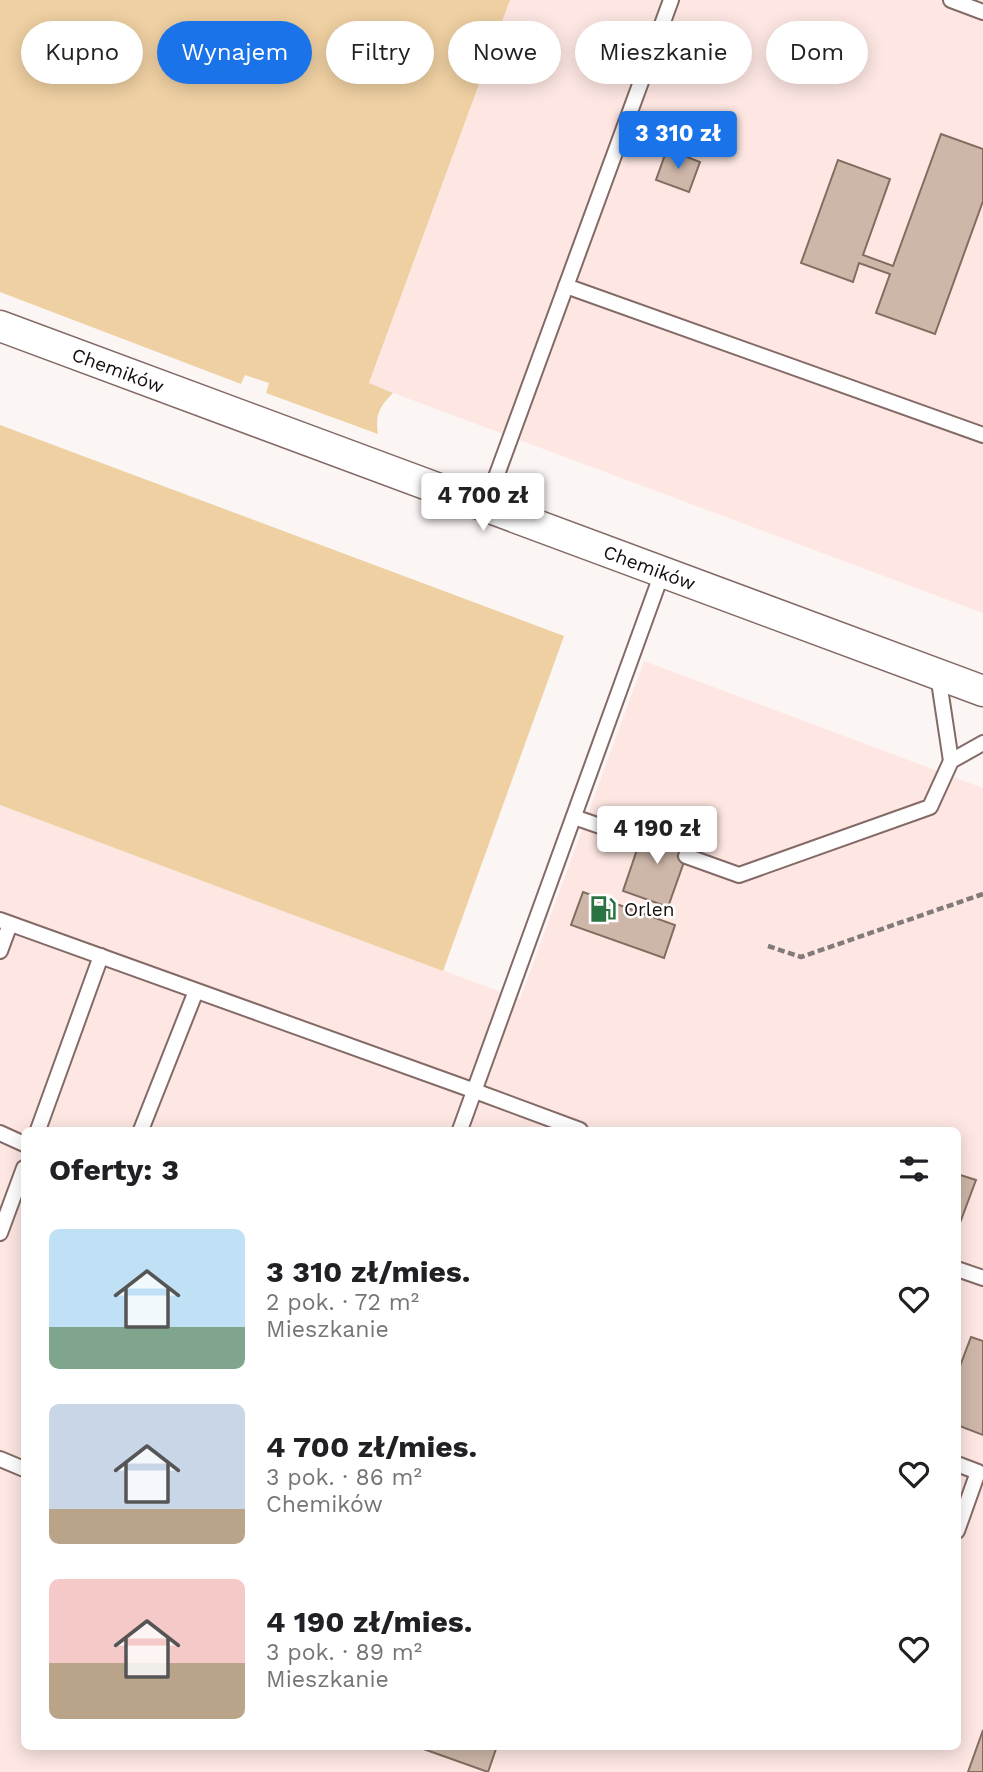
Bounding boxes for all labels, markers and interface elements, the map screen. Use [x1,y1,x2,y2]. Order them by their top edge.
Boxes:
chip: Kupno [21,21,143,84]
chip: Wynajem [157,21,312,84]
chip: Filtry [326,21,434,84]
chip: Nowe [448,21,561,84]
chip: Mieszkanie [575,21,752,84]
chip: Dom [766,21,868,84]
pin: 3 310 zł [606,111,750,171]
text: 3 310 zł [635,120,721,147]
street label: Chemików [69,342,167,397]
pin: 4 700 zł [411,474,555,533]
text: 4 700 zł [437,482,529,509]
street label: Chemików [600,540,699,595]
pin: 4 190 zł [585,806,729,866]
text: 4 190 zł [613,815,701,842]
fuel station icon: Orlen [588,894,618,924]
place label: Orlen [624,898,674,921]
icon: filters [895,1150,933,1188]
text: Oferty: 3 [49,1152,179,1187]
text: 3 310 zł/mies. [266,1254,471,1289]
icon: home [105,1257,189,1341]
icon: heart [895,1280,933,1318]
text: 2 pok. · 72 m² [266,1289,419,1316]
text: Mieszkanie [266,1316,389,1343]
text: 4 700 zł/mies. [266,1429,477,1464]
icon: home [105,1432,189,1516]
icon: heart [895,1455,933,1493]
text: 3 pok. · 86 m² [266,1464,422,1491]
text: Chemików [266,1491,383,1518]
text: 4 190 zł/mies. [266,1604,473,1639]
icon: home [105,1607,189,1691]
icon: heart [895,1630,933,1668]
text: 3 pok. · 89 m² [266,1639,422,1666]
text: Mieszkanie [266,1666,389,1693]

